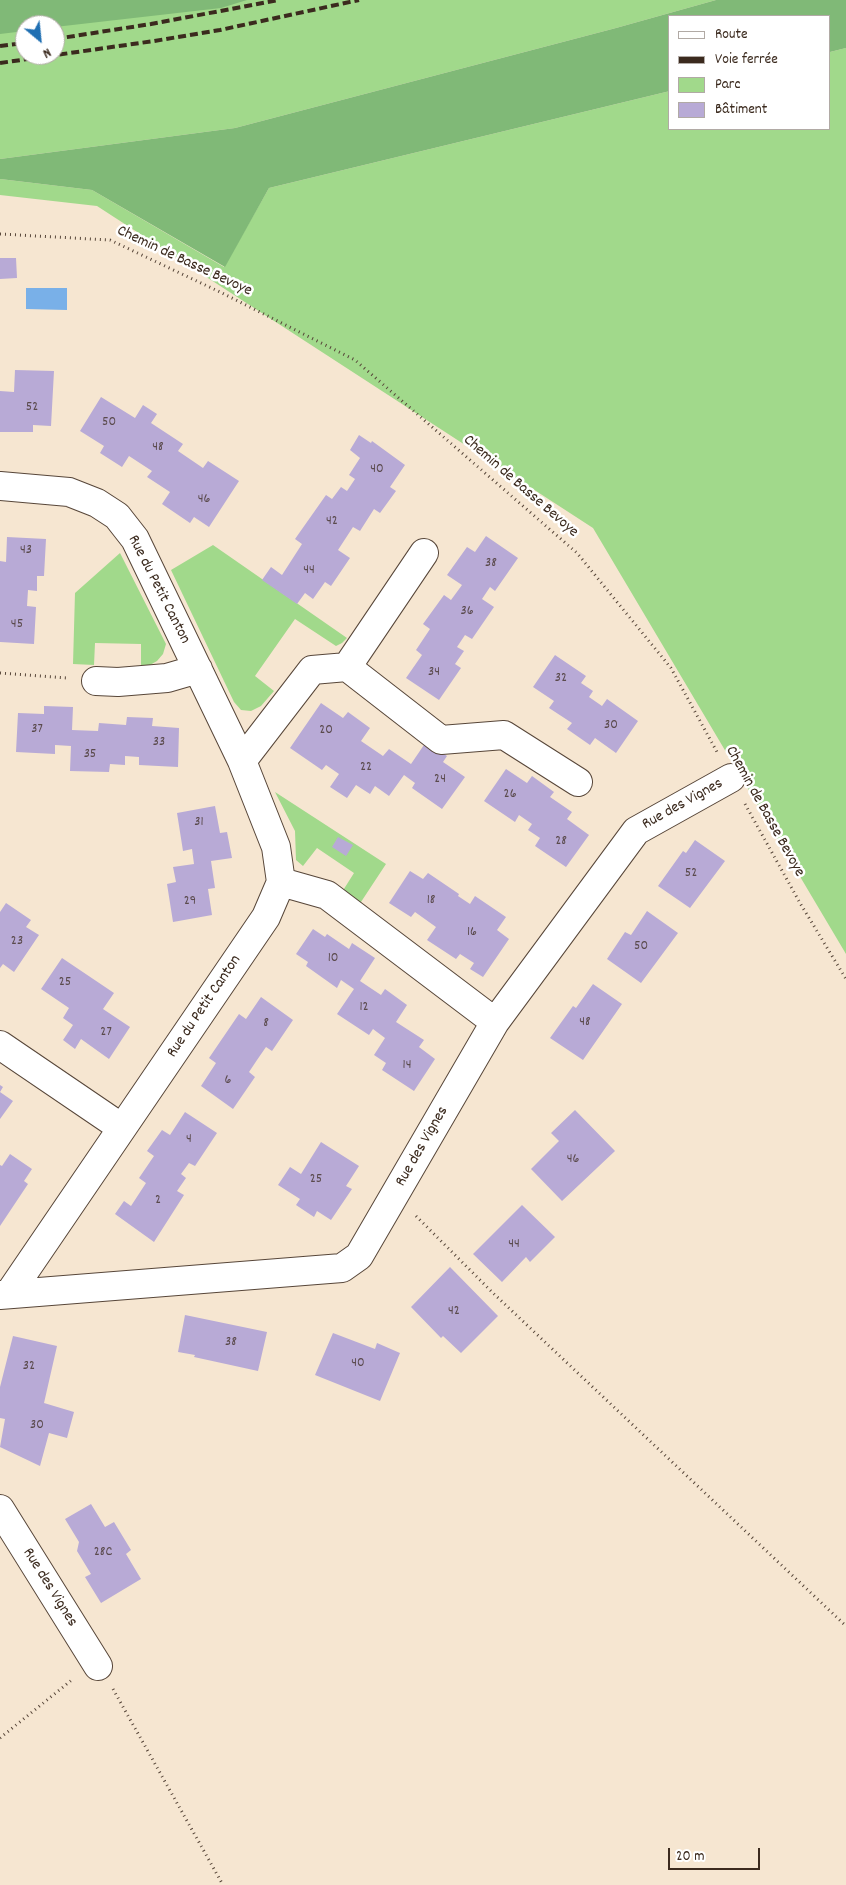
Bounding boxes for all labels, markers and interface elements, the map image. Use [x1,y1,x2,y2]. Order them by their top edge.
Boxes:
north arrow [15,15,65,65]
legend [668,15,831,130]
text: Route [715,24,748,46]
text: N [39,42,54,63]
text: Voie ferrée [715,49,778,71]
text: Parc [715,74,740,96]
text: Bâtiment [715,99,767,121]
street label: Chemin de Basse Bevoye [113,222,255,302]
house number: 52 [26,400,38,416]
house number: 50 [102,415,116,431]
street label: Chemin de Basse Bevoye [458,432,582,542]
house number: 48 [152,440,164,456]
house number: 40 [370,462,384,478]
house number: 46 [198,492,210,508]
house number: 42 [326,514,338,530]
street label: Rue du Petit Canton [122,532,194,648]
house number: 43 [20,543,32,559]
house number: 38 [485,556,497,572]
house number: 44 [303,563,315,579]
house number: 36 [460,604,474,620]
house number: 45 [11,617,23,633]
house number: 34 [428,665,440,681]
house number: 32 [555,671,567,687]
house number: 30 [604,718,618,734]
house number: 37 [31,722,43,738]
house number: 20 [319,723,333,739]
house number: 33 [153,735,165,751]
street label: Chemin de Basse Bevoye [720,743,808,881]
house number: 35 [84,747,96,763]
house number: 22 [360,760,372,776]
house number: 24 [434,772,446,788]
street label: Rue des Vignes [639,775,727,835]
house number: 26 [504,787,516,803]
house number: 31 [194,815,204,831]
house number: 28 [555,834,567,850]
house number: 52 [685,866,697,882]
house number: 18 [427,893,435,909]
house number: 29 [184,894,196,910]
house number: 16 [467,925,477,941]
house number: 23 [11,934,23,950]
house number: 50 [634,939,648,955]
house number: 10 [328,951,338,967]
street label: Rue du Petit Canton [164,952,246,1062]
house number: 25 [59,975,71,991]
house number: 12 [359,1000,369,1016]
house number: 48 [579,1015,591,1031]
house number: 8 [263,1016,269,1032]
house number: 27 [100,1025,112,1041]
house number: 14 [403,1058,411,1074]
house number: 6 [225,1073,231,1089]
street label: Rue des Vignes [392,1104,454,1190]
house number: 4 [186,1132,192,1148]
house number: 46 [567,1152,579,1168]
house number: 25 [310,1172,322,1188]
house number: 2 [155,1193,161,1209]
house number: 44 [508,1237,520,1253]
house number: 42 [448,1304,460,1320]
house number: 38 [225,1335,237,1351]
house number: 40 [351,1356,365,1372]
house number: 32 [23,1359,35,1375]
house number: 30 [30,1418,44,1434]
street label: Rue des Vignes [17,1545,81,1631]
house number: 28C [94,1545,112,1561]
scale bar [671,1838,764,1870]
text: 20 m [676,1846,704,1868]

